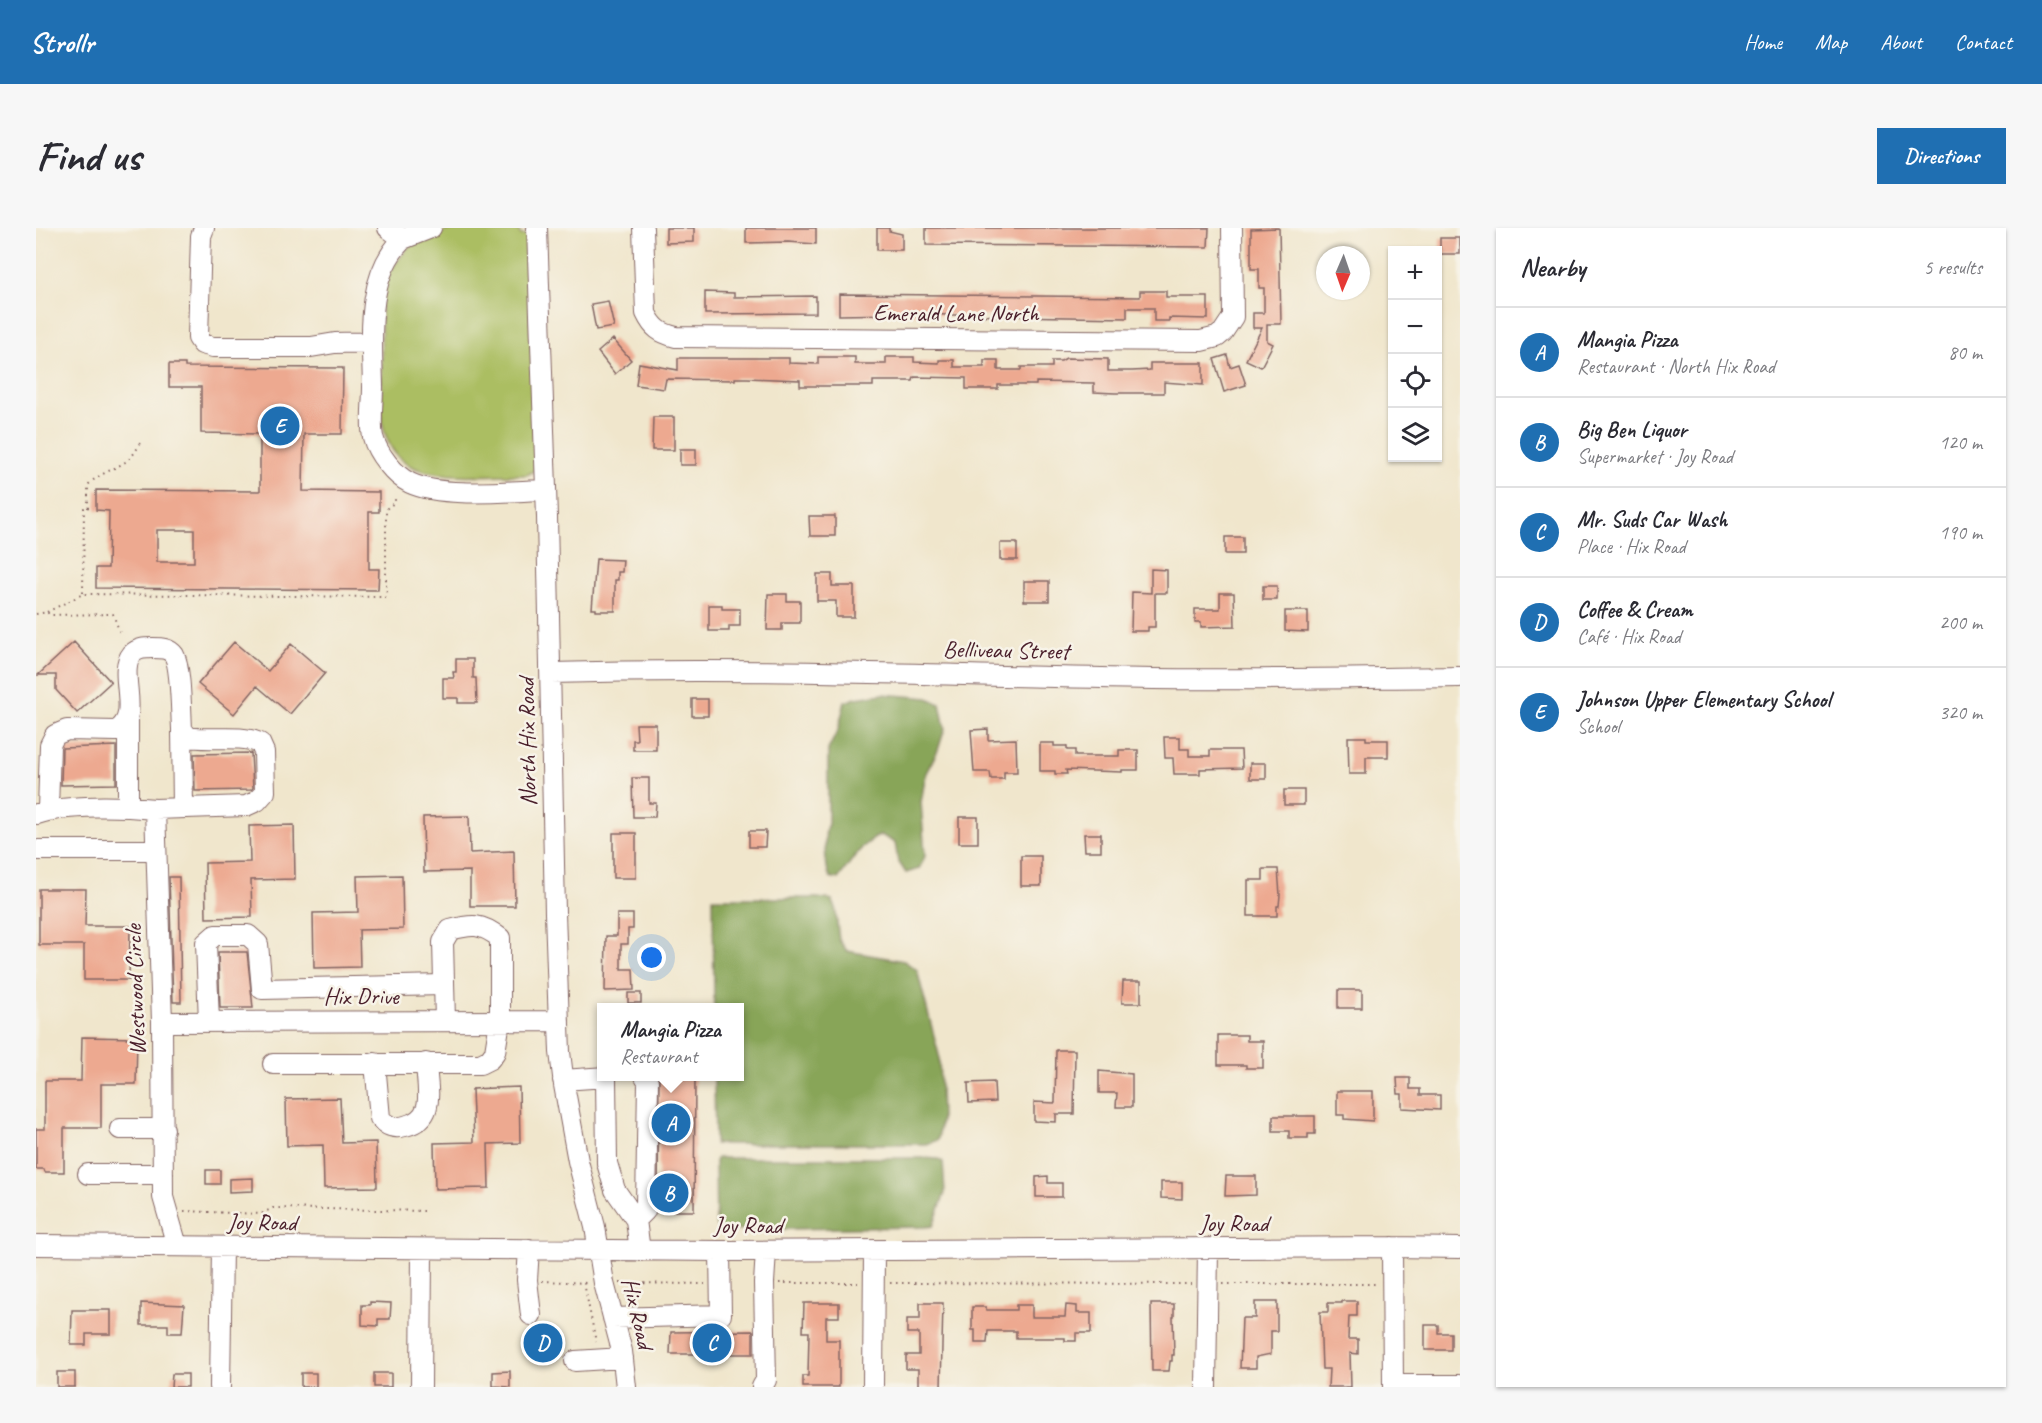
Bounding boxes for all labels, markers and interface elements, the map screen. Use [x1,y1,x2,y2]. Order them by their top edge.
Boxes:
text: Strollr [30,25,94,60]
text: Home [1744,29,1782,55]
text: Map [1815,29,1847,55]
text: About [1880,29,1922,55]
text: Contact [1955,29,2012,55]
button: Directions [1877,128,2006,184]
text: Find us [36,130,141,183]
north arrow [1316,246,1370,300]
map controls [1388,246,1442,462]
button: + [1388,246,1442,300]
text: Nearby [1520,251,1585,284]
text: 5 results [1923,255,1982,280]
street label: Emerald Lane North [873,298,1040,328]
button: − [1388,300,1442,354]
text: Mangia Pizza [1577,326,1678,354]
text: A [1534,340,1545,365]
text: 80 m [1948,340,1982,365]
button: locate [1388,354,1442,408]
text: Restaurant · North Hix Road [1577,354,1775,379]
pin: E [260,404,300,448]
button: layers [1388,408,1442,462]
text: Big Ben Liquor [1577,416,1687,444]
text: B [1534,430,1545,455]
text: 120 m [1939,430,1982,455]
text: Supermarket · Joy Road [1577,444,1733,469]
text: Mr. Suds Car Wash [1577,506,1727,534]
text: C [1535,520,1544,545]
text: 190 m [1939,520,1982,545]
text: Place · Hix Road [1577,534,1686,559]
text: Coffee & Cream [1577,596,1692,624]
text: D [1534,610,1545,635]
text: 200 m [1939,610,1982,635]
text: Café · Hix Road [1577,624,1681,649]
street label: Belliveau Street [943,634,1072,666]
street label: North Hix Road [511,674,543,806]
text: Johnson Upper Elementary School [1577,686,1830,714]
text: E [1534,700,1545,725]
text: 320 m [1939,700,1982,725]
text: School [1577,714,1620,739]
street label: Westwood Circle [118,922,152,1056]
your location [637,943,666,972]
street label: Hix Drive [323,981,401,1011]
popup [597,1003,744,1081]
text: Mangia Pizza [620,1016,721,1044]
text: Restaurant [620,1044,698,1069]
pin: A [652,1100,690,1146]
pin: B [650,1170,688,1216]
street label: Joy Road [226,1206,300,1238]
street label: Joy Road [1198,1208,1272,1238]
street label: Joy Road [712,1210,786,1240]
street label: Hix Road [615,1275,662,1355]
pin: D [524,1320,562,1366]
pin: C [692,1320,732,1366]

